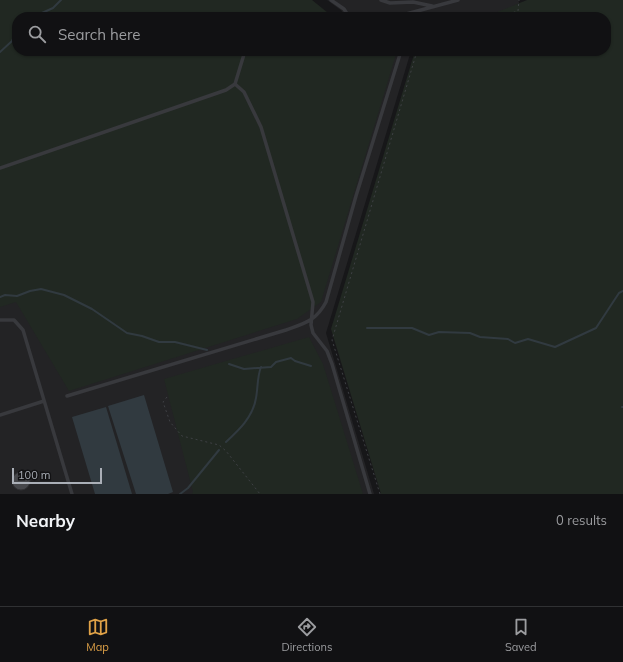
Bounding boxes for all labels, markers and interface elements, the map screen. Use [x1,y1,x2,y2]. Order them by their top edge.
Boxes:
search box [12,12,611,56]
icon: search [26,23,48,45]
text: Search here [58,25,140,44]
scale bar [12,466,102,485]
text: 100 m [18,468,50,482]
text: Nearby [16,510,75,531]
text: 0 results [556,512,607,528]
tab: Map [86,616,109,654]
tab: Directions [282,616,332,654]
tab: Saved [505,616,537,654]

